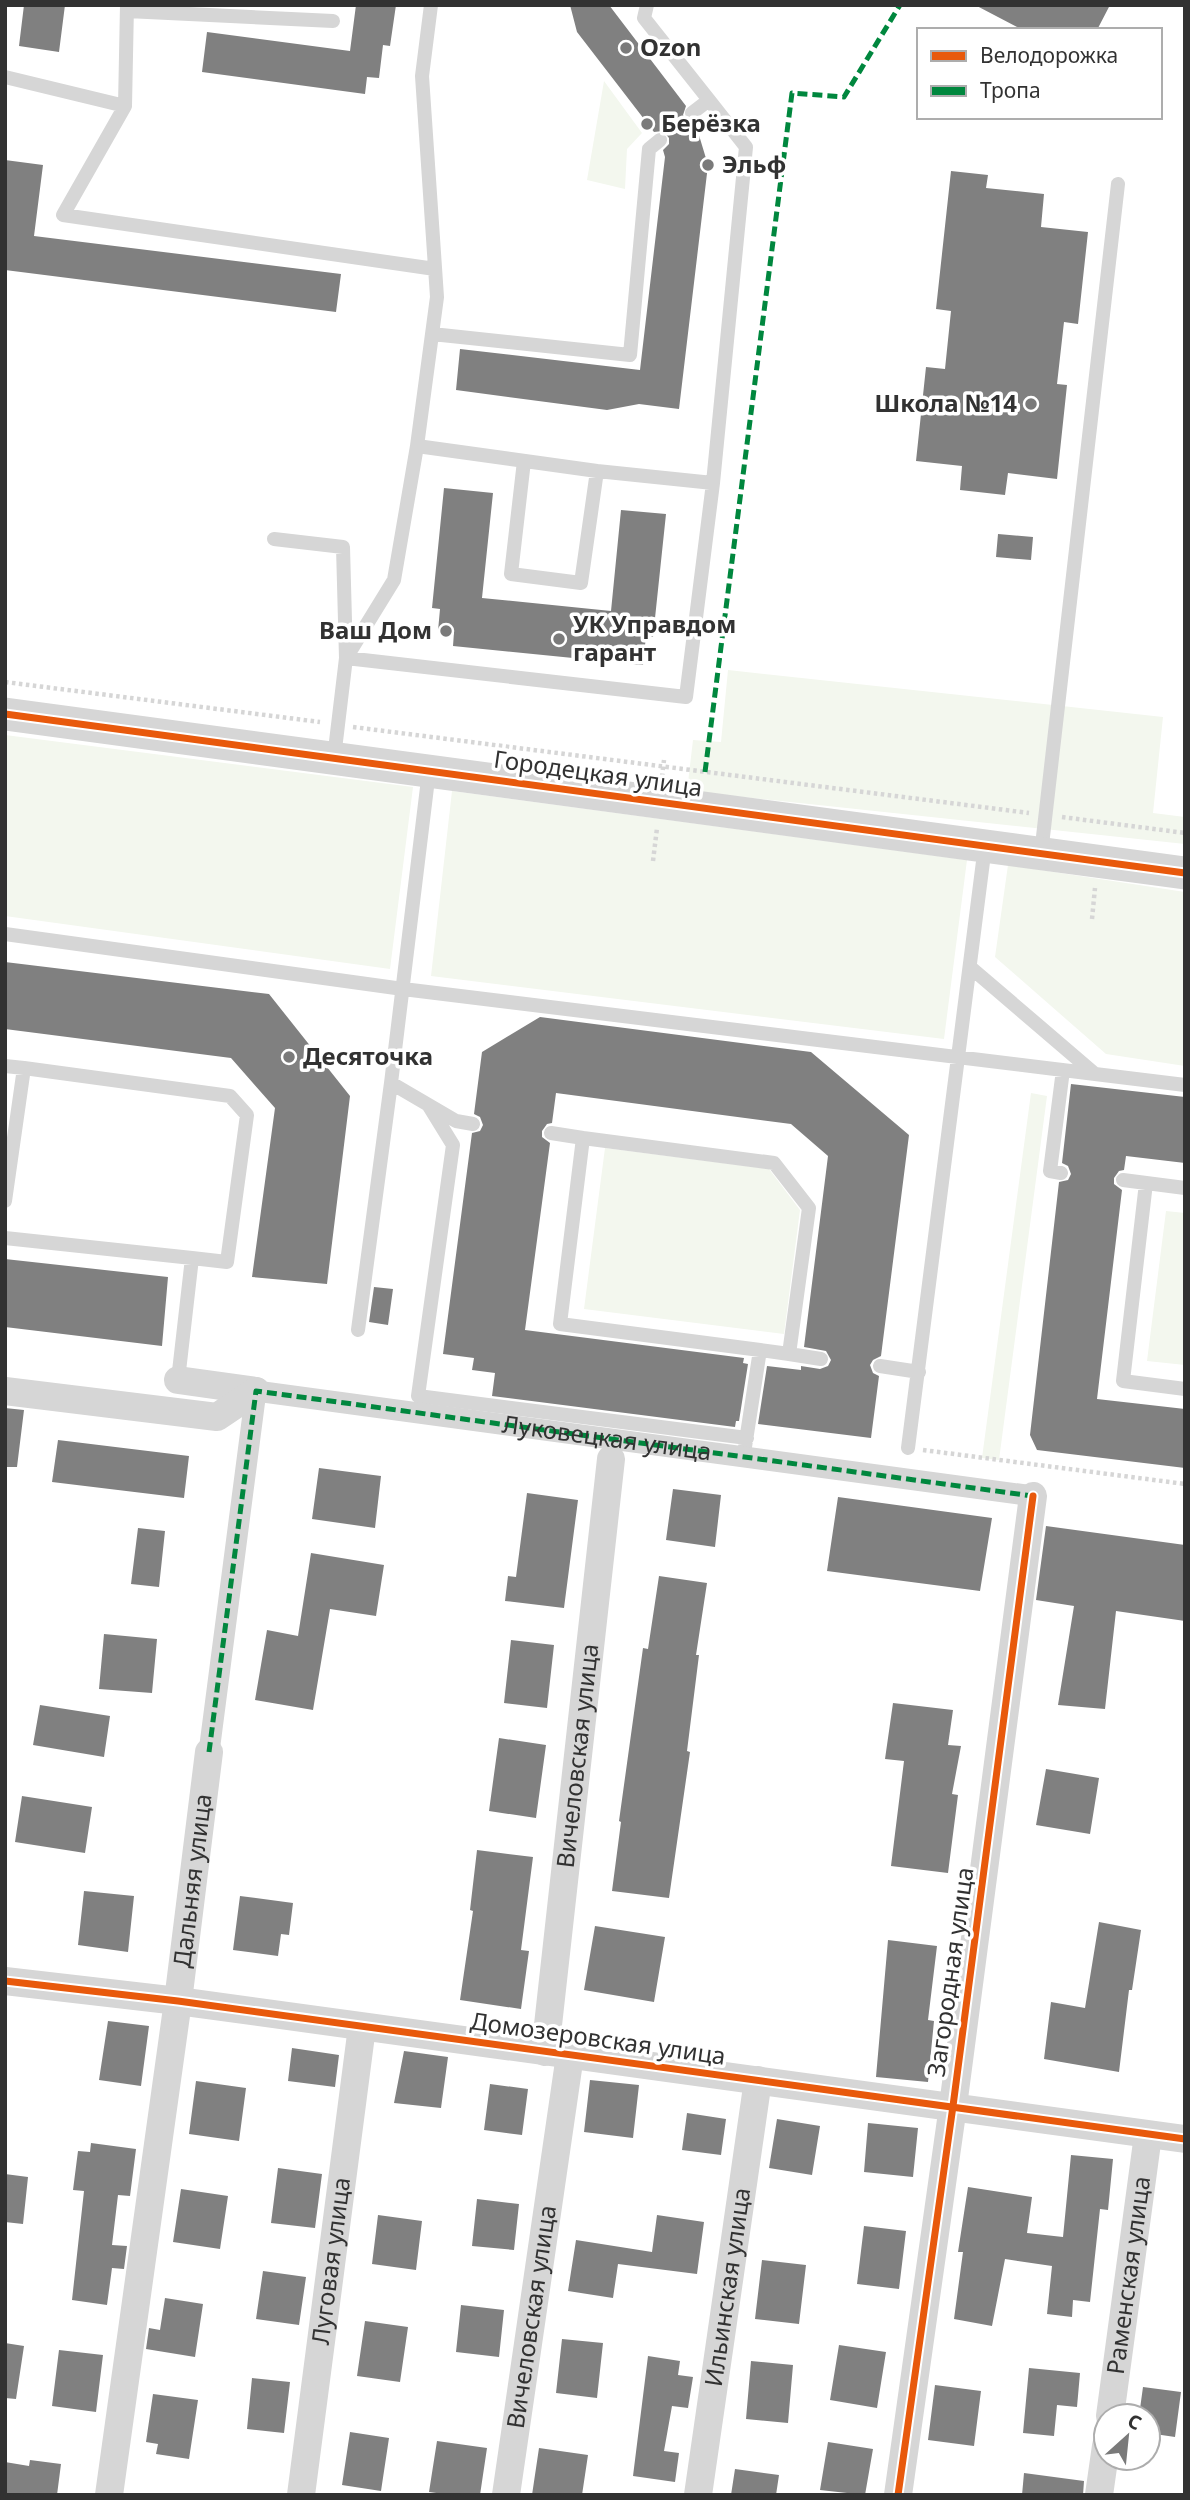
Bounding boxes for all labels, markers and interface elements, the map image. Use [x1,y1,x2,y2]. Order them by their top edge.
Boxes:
legend [917,28,1162,119]
place label: Ozon [640,30,701,63]
marker: Ozon [618,40,634,56]
text: Велодорожка [980,41,1118,69]
text: Тропа [980,76,1041,104]
place label: Берёзка [661,106,761,139]
marker: Берёзка [639,116,655,132]
place label: Эльф [722,147,786,180]
marker: Эльф [700,157,716,173]
place label: Школа №14 [875,386,1017,419]
marker: Школа №14 [1023,396,1039,412]
place label: УК Управдом гарант [573,607,736,668]
place label: Ваш Дом [319,613,432,646]
marker: Ваш Дом [438,623,454,639]
marker: УК Управдом гарант [551,631,567,647]
street label: Городецкая улица [492,742,705,803]
place label: Десяточка [303,1039,433,1072]
marker: Десяточка [281,1049,297,1065]
street label: Луковецкая улица [500,1406,714,1467]
street label: Вичеловская улица [548,1642,605,1870]
street label: Дальняя улица [164,1792,219,1969]
street label: Загородная улица [918,1865,981,2079]
street label: Домозеровская улица [469,2003,728,2072]
street label: Раменская улица [1098,2174,1157,2376]
street label: Луговая улица [303,2175,357,2347]
street label: Ильинская улица [696,2185,757,2389]
street label: Вичеловская улица [498,2203,563,2431]
north arrow [1092,2402,1162,2472]
text: С [1123,2407,1146,2436]

